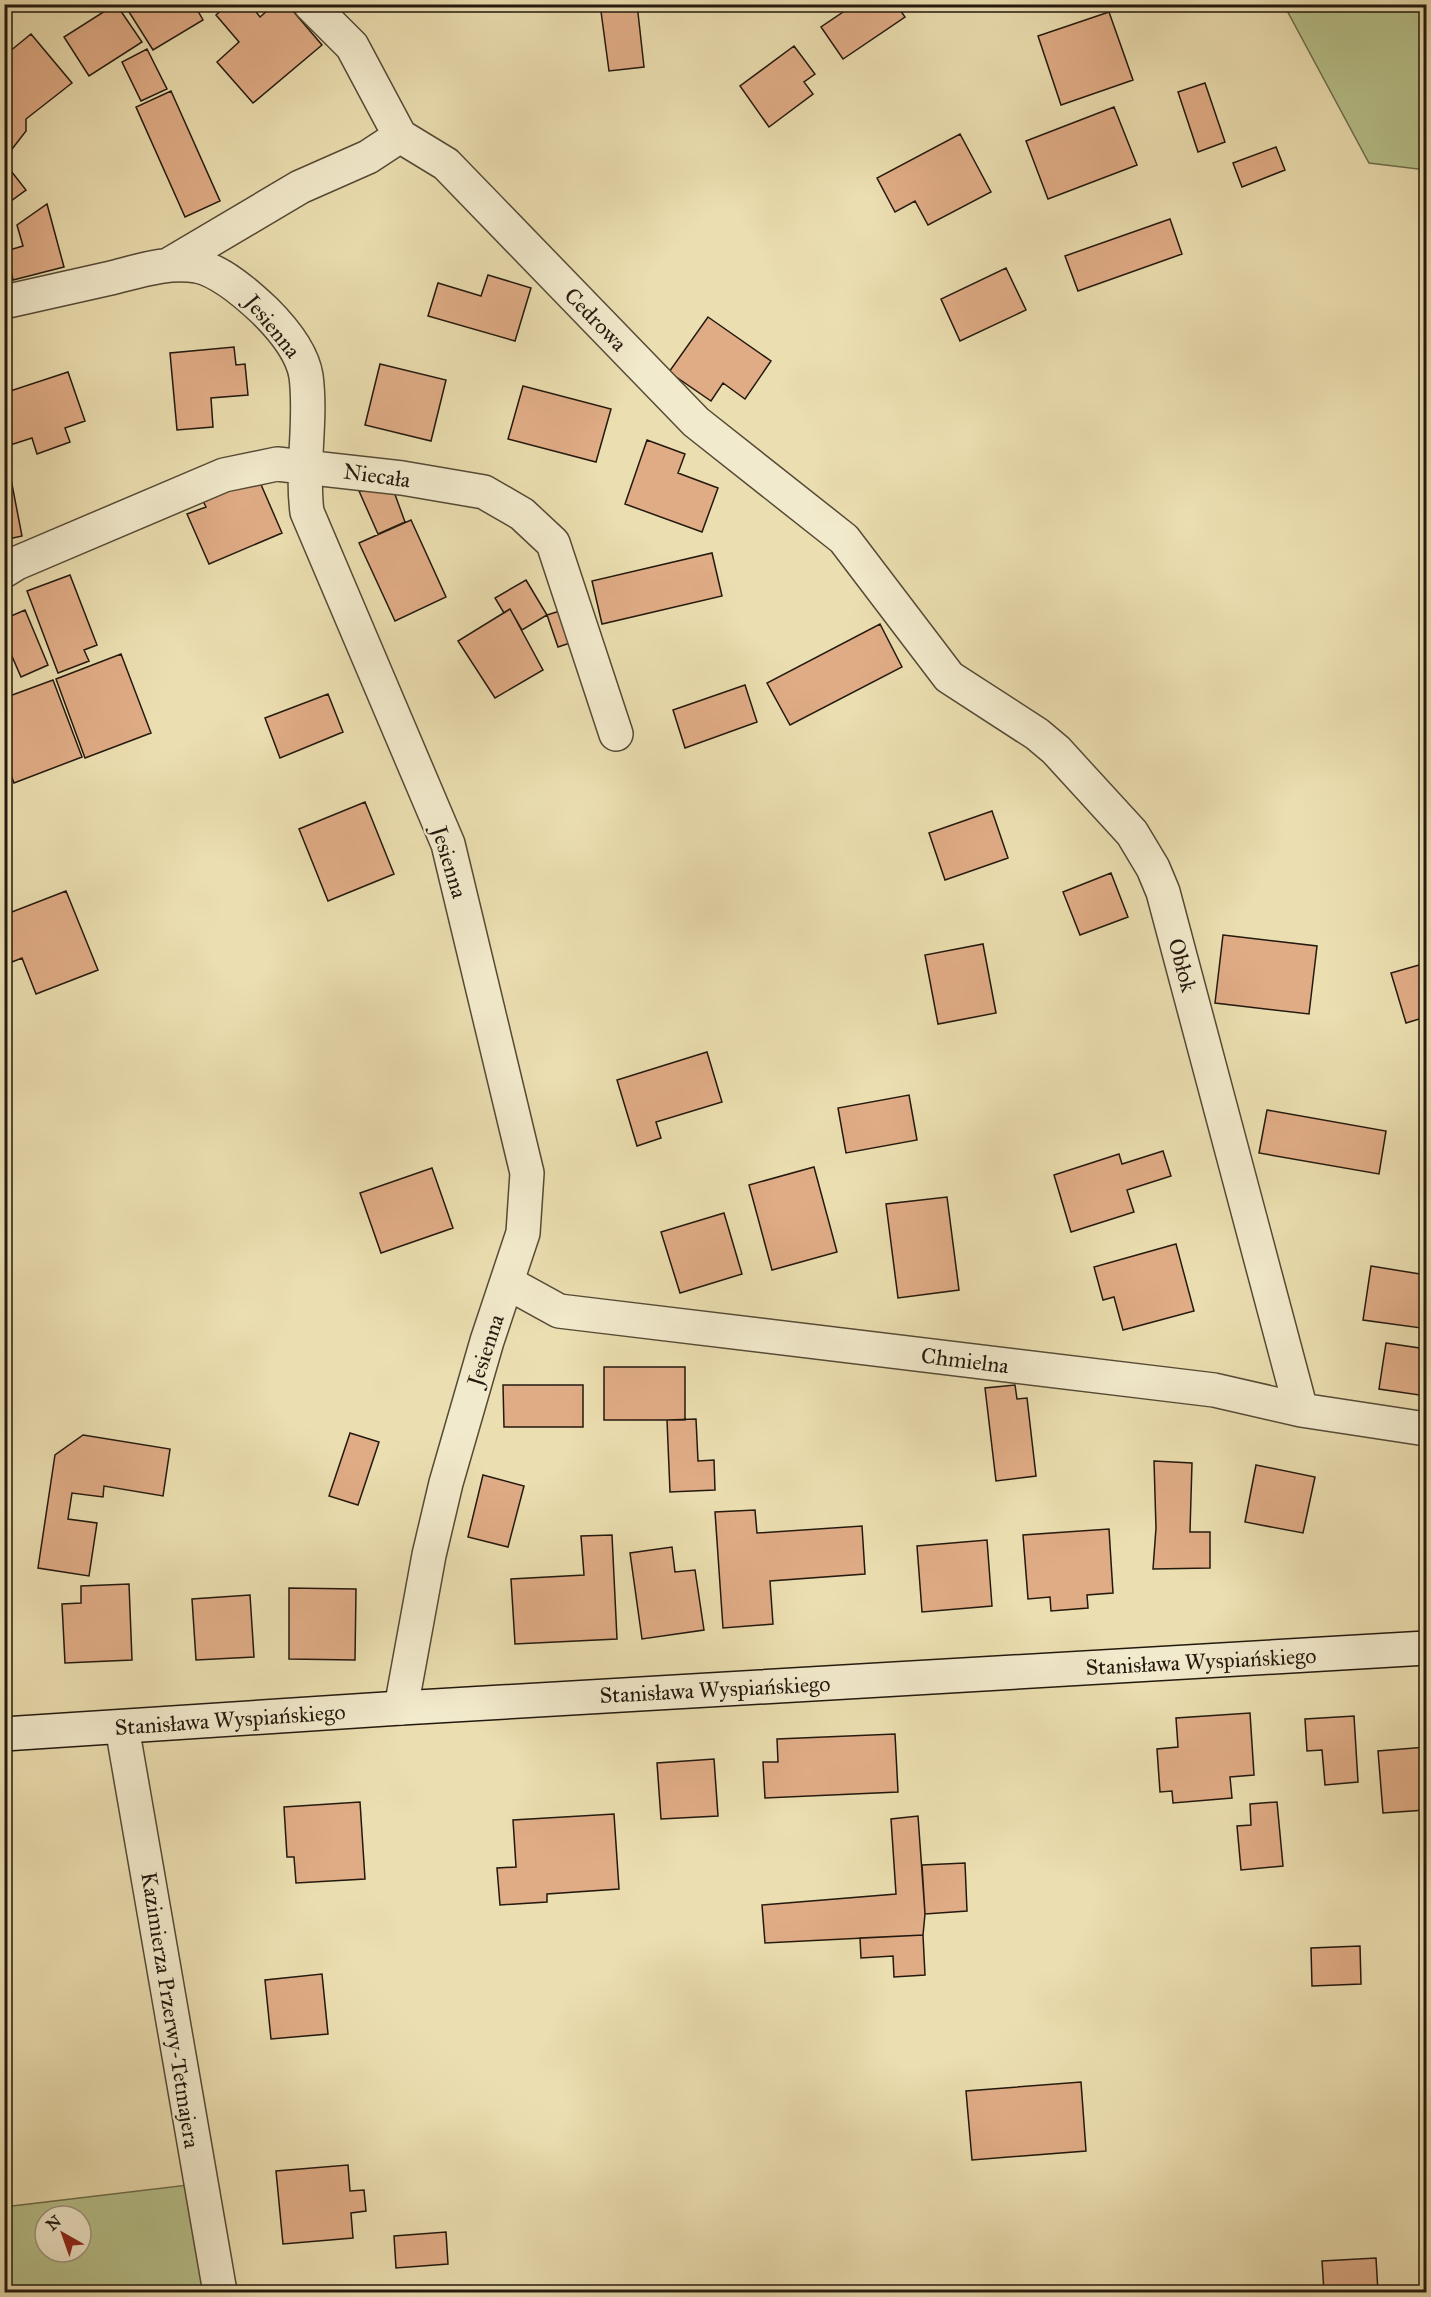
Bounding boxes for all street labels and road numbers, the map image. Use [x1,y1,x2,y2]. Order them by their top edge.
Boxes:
street label: Cedrowa [559,282,633,357]
street label: Jesienna [238,288,307,364]
street label: Niecała [342,457,413,494]
street label: Jesienna [425,821,473,902]
street label: Obłok [1162,935,1203,996]
street label: Jesienna [461,1310,510,1391]
street label: Chmielna [920,1342,1011,1379]
street label: Stanisława Wyspiańskiego [1085,1642,1317,1681]
street label: Stanisława Wyspiańskiego [599,1670,831,1709]
street label: Stanisława Wyspiańskiego [114,1698,346,1741]
street label: Kazimierza Przerwy-Tetmajera [135,1870,206,2151]

